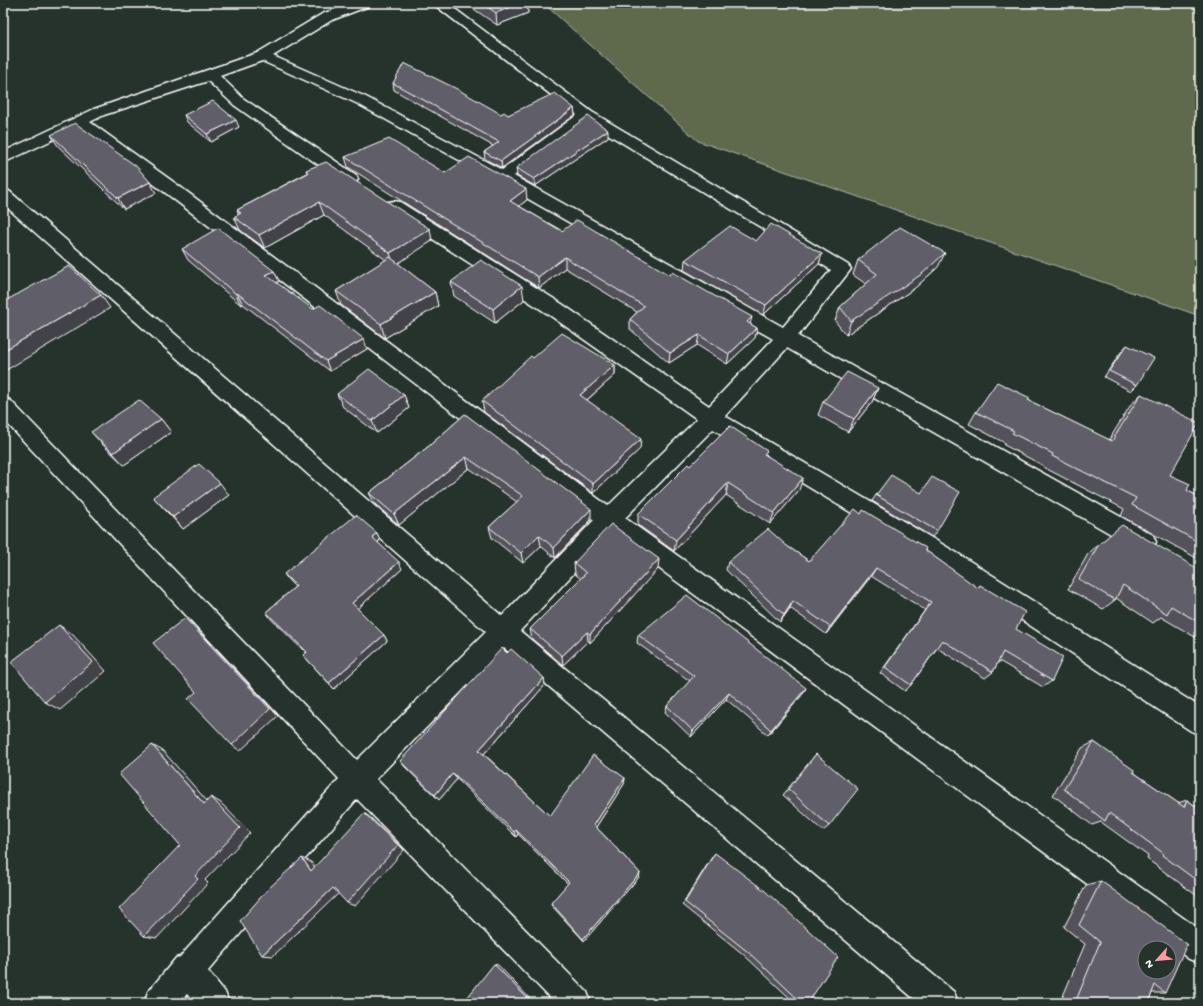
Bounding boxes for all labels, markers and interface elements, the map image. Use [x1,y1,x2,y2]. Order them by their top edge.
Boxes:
north arrow [1137,940,1177,980]
text: N [1143,958,1157,970]

